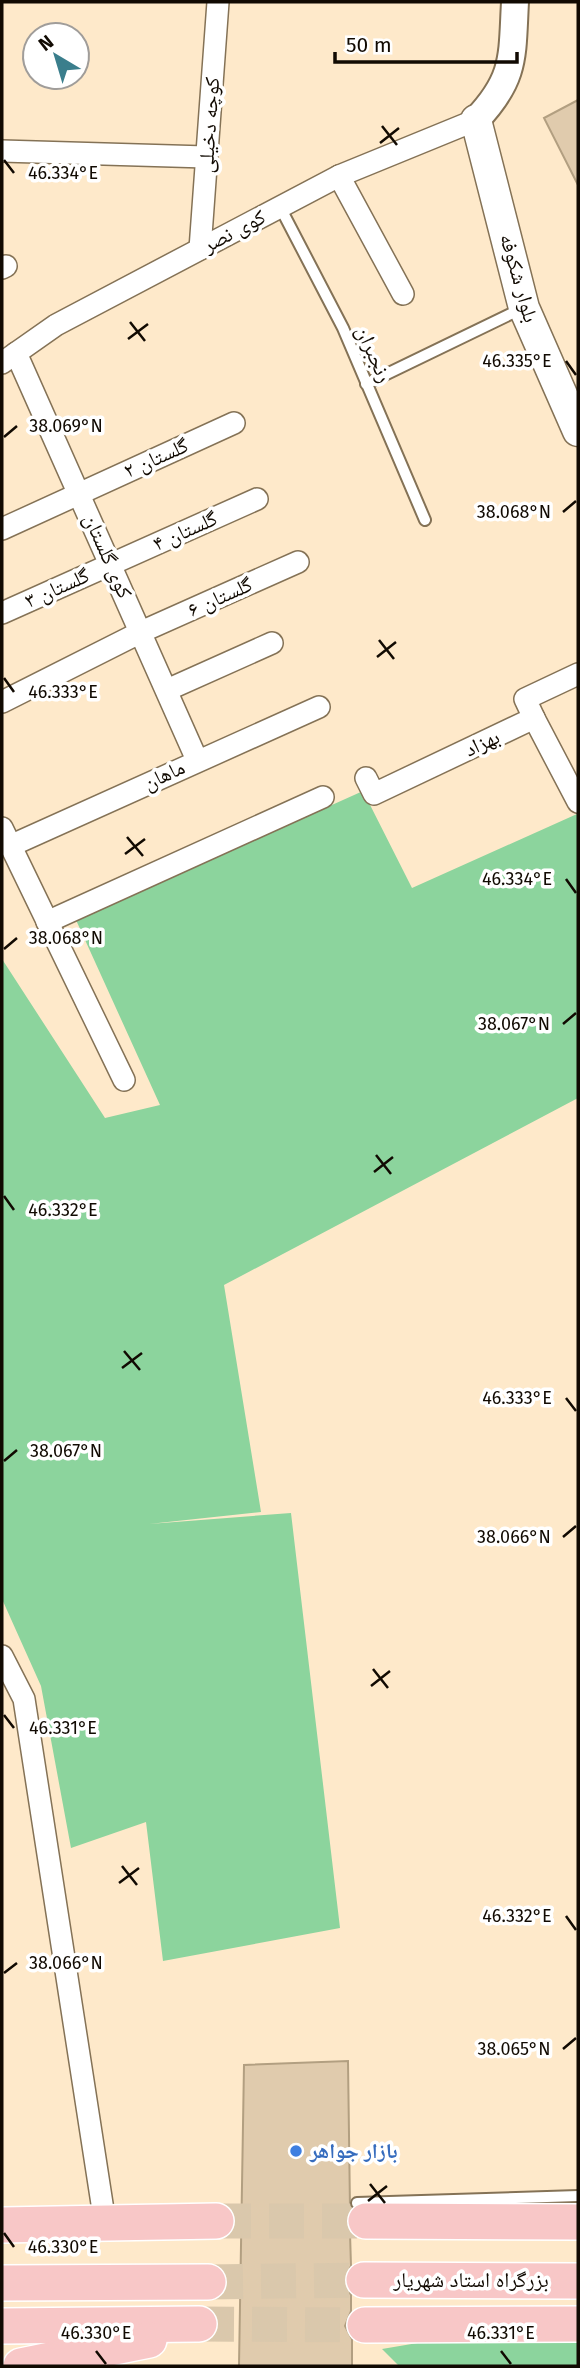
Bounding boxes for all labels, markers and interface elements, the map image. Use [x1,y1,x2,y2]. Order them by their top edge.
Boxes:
north arrow [21,21,91,91]
scale bar [335,21,517,65]
text: N [34,30,58,56]
text: 50 m [346,32,392,58]
street label: کوچه دخیلی [193,76,225,174]
text: 46.334°E [28,162,98,184]
street label: کوی نصر [197,204,270,259]
street label: بلوار شکوفه [494,231,544,325]
street label: رنجبران [350,321,398,387]
text: 46.335°E [482,350,552,372]
text: 38.069°N [29,415,103,437]
street label: گلستان ۲ [120,432,193,484]
text: 38.068°N [477,501,551,523]
street label: گلستان ۴ [149,505,222,557]
street label: کوی گلستان [78,510,138,603]
street label: گلستان ۳ [21,562,94,614]
street label: گلستان ۶ [184,571,257,623]
text: 46.333°E [28,681,98,703]
street label: بهزاد [460,724,504,762]
street label: ماهان [139,754,189,796]
text: 46.334°E [482,868,552,890]
text: 38.068°N [29,927,103,949]
text: 38.067°N [478,1013,550,1035]
text: 46.332°E [28,1199,98,1221]
text: 46.333°E [482,1387,552,1409]
text: 38.067°N [30,1440,102,1462]
text: 38.066°N [477,1526,551,1548]
text: 46.331°E [29,1717,97,1739]
text: 46.332°E [482,1905,552,1927]
text: 38.066°N [29,1952,103,1974]
text: 38.065°N [477,2038,551,2060]
place label: بازار جواهر [309,2138,398,2164]
marker: بازار جواهر [288,2143,304,2159]
text: 46.330°E [28,2236,98,2258]
street label: بزرگراه استاد شهریار [392,2267,549,2293]
text: 46.330°E [61,2322,131,2344]
text: 46.331°E [467,2322,535,2344]

